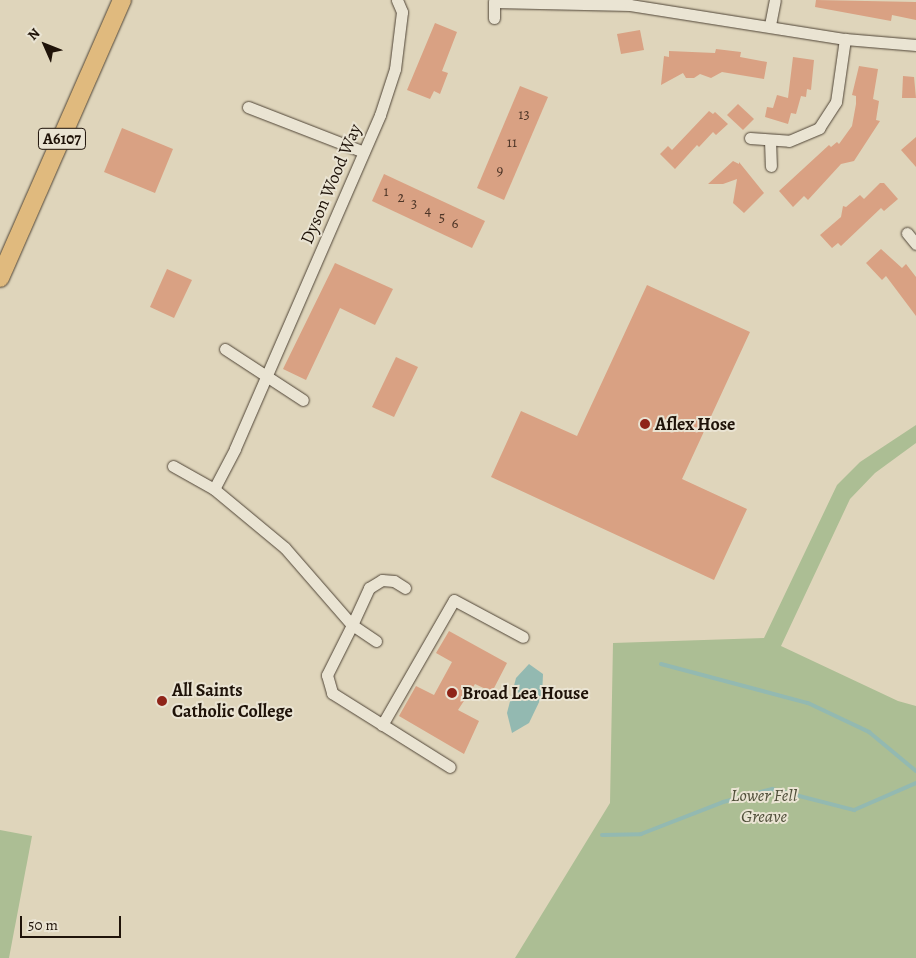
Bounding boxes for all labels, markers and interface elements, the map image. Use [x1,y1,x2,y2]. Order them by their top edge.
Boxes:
north arrow [20,20,70,70]
text: N [23,24,44,45]
house number: 13 [518,106,530,124]
street label: Dyson Wood Way [296,121,366,247]
road number: A6107 [37,126,87,152]
house number: 11 [507,134,517,152]
house number: 9 [497,162,503,180]
house number: 1 [383,183,389,201]
house number: 2 [397,189,405,207]
house number: 3 [411,195,417,213]
house number: 4 [425,202,431,220]
house number: 5 [439,209,445,227]
house number: 6 [452,215,458,233]
place label: Aflex Hose [655,413,735,435]
marker: Aflex Hose [639,418,651,430]
place label: All Saints Catholic College [172,680,293,722]
place label: Broad Lea House [462,682,589,704]
marker: Broad Lea House [446,687,458,699]
marker: All Saints Catholic College [156,695,168,707]
park label: Lower Fell Greave [731,785,797,828]
scale bar [22,906,124,938]
text: 50 m [28,915,58,935]

